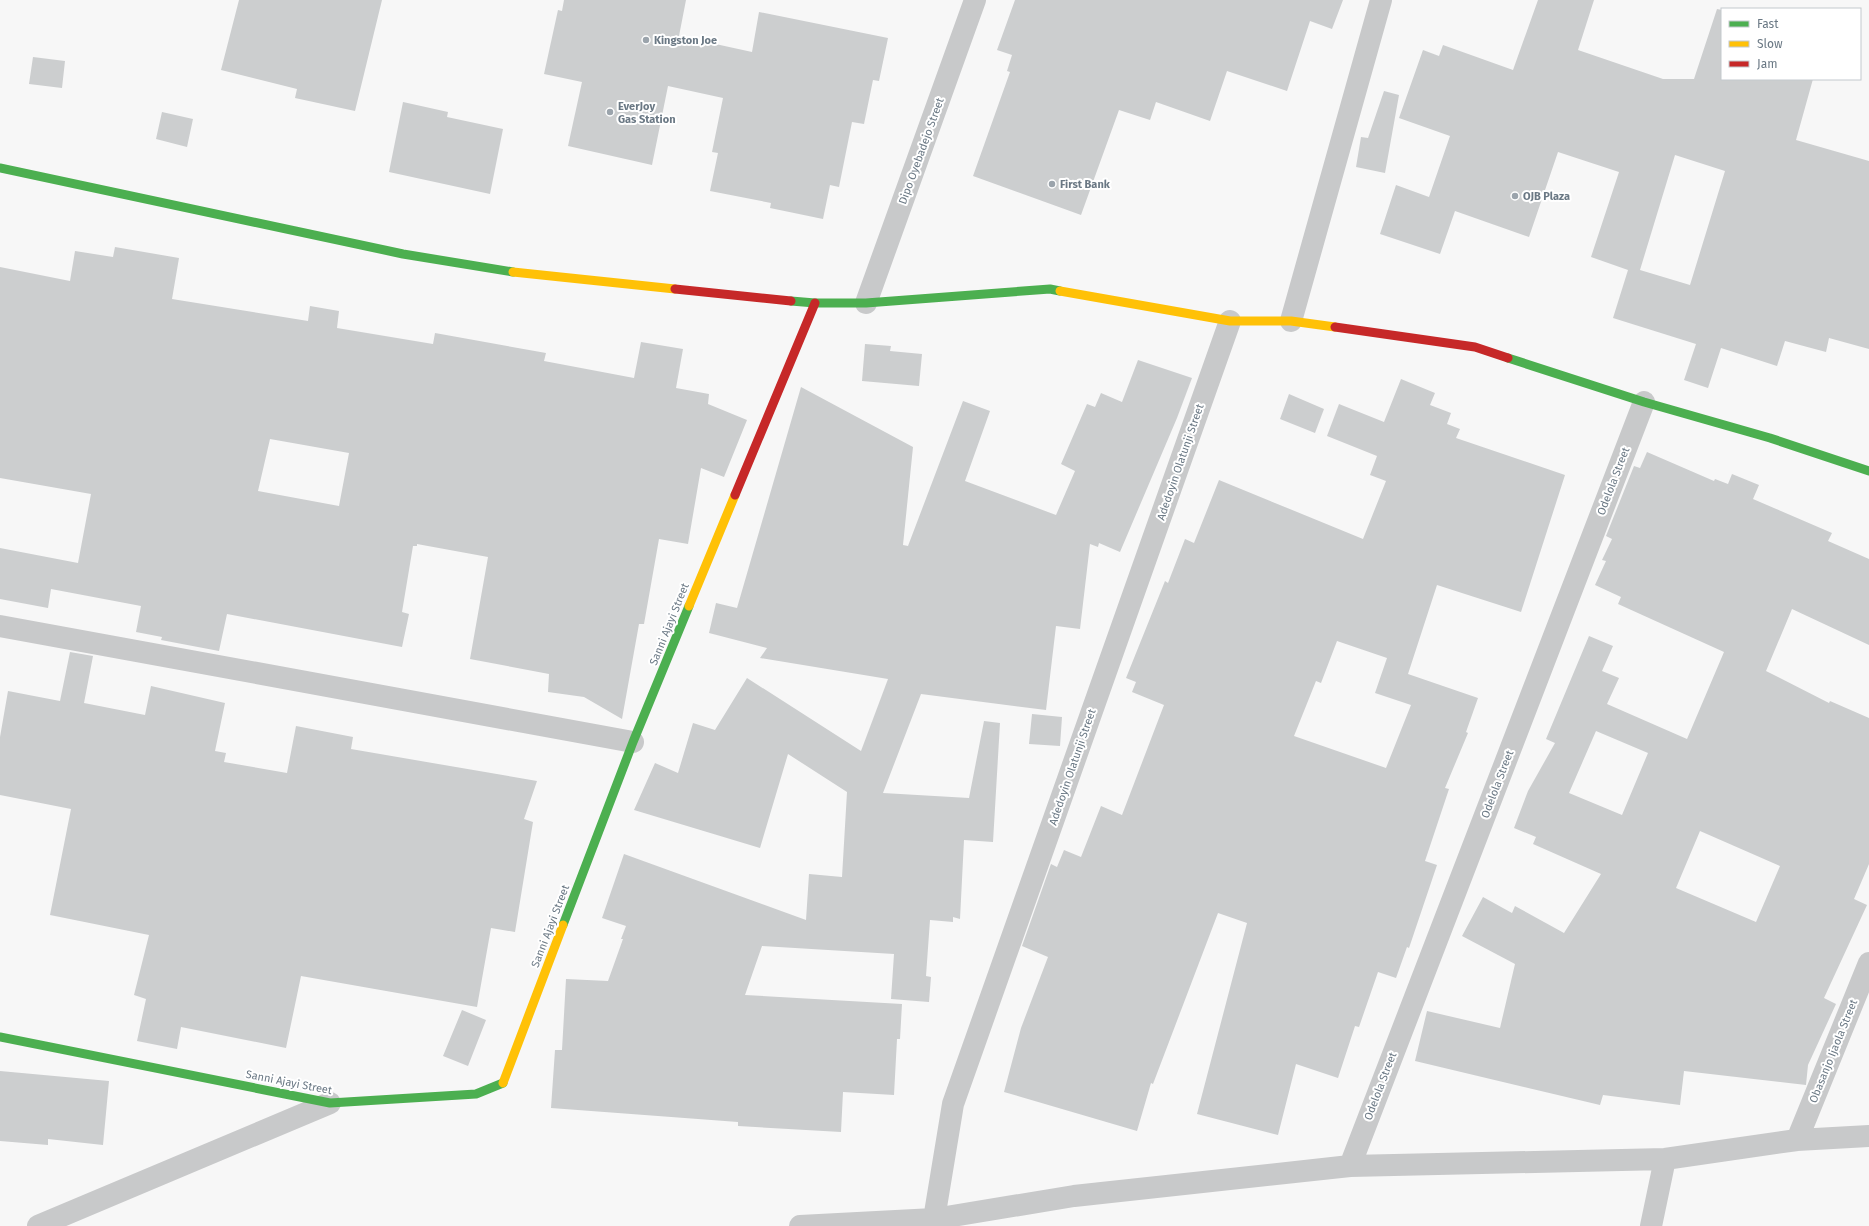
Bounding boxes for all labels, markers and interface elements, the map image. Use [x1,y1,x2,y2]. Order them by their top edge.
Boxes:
legend [1721,8,1861,80]
text: Fast [1757,17,1779,31]
place label: Kingston Joe [654,34,717,47]
marker: Kingston Joe [641,35,651,45]
text: Slow [1757,37,1783,51]
text: Jam [1757,57,1777,71]
street label: Dipo Oyebadejo Street [896,96,947,206]
place label: EverJoy Gas Station [618,100,676,126]
marker: EverJoy Gas Station [605,107,615,117]
place label: First Bank [1060,178,1111,191]
marker: First Bank [1047,179,1057,189]
place label: OJB Plaza [1523,190,1570,203]
marker: OJB Plaza [1510,191,1520,201]
street label: Adedoyin Olatunji Street [1154,402,1207,522]
street label: Odelola Street [1595,445,1632,517]
street label: Sanni Ajayi Street [647,581,692,667]
street label: Adedoyin Olatunji Street [1046,707,1099,827]
street label: Odelola Street [1479,748,1516,820]
street label: Sanni Ajayi Street [529,883,572,969]
street label: Obasanjo Ijaola Street [1807,998,1860,1105]
street label: Odelola Street [1362,1050,1399,1122]
street label: Sanni Ajayi Street [245,1068,333,1097]

